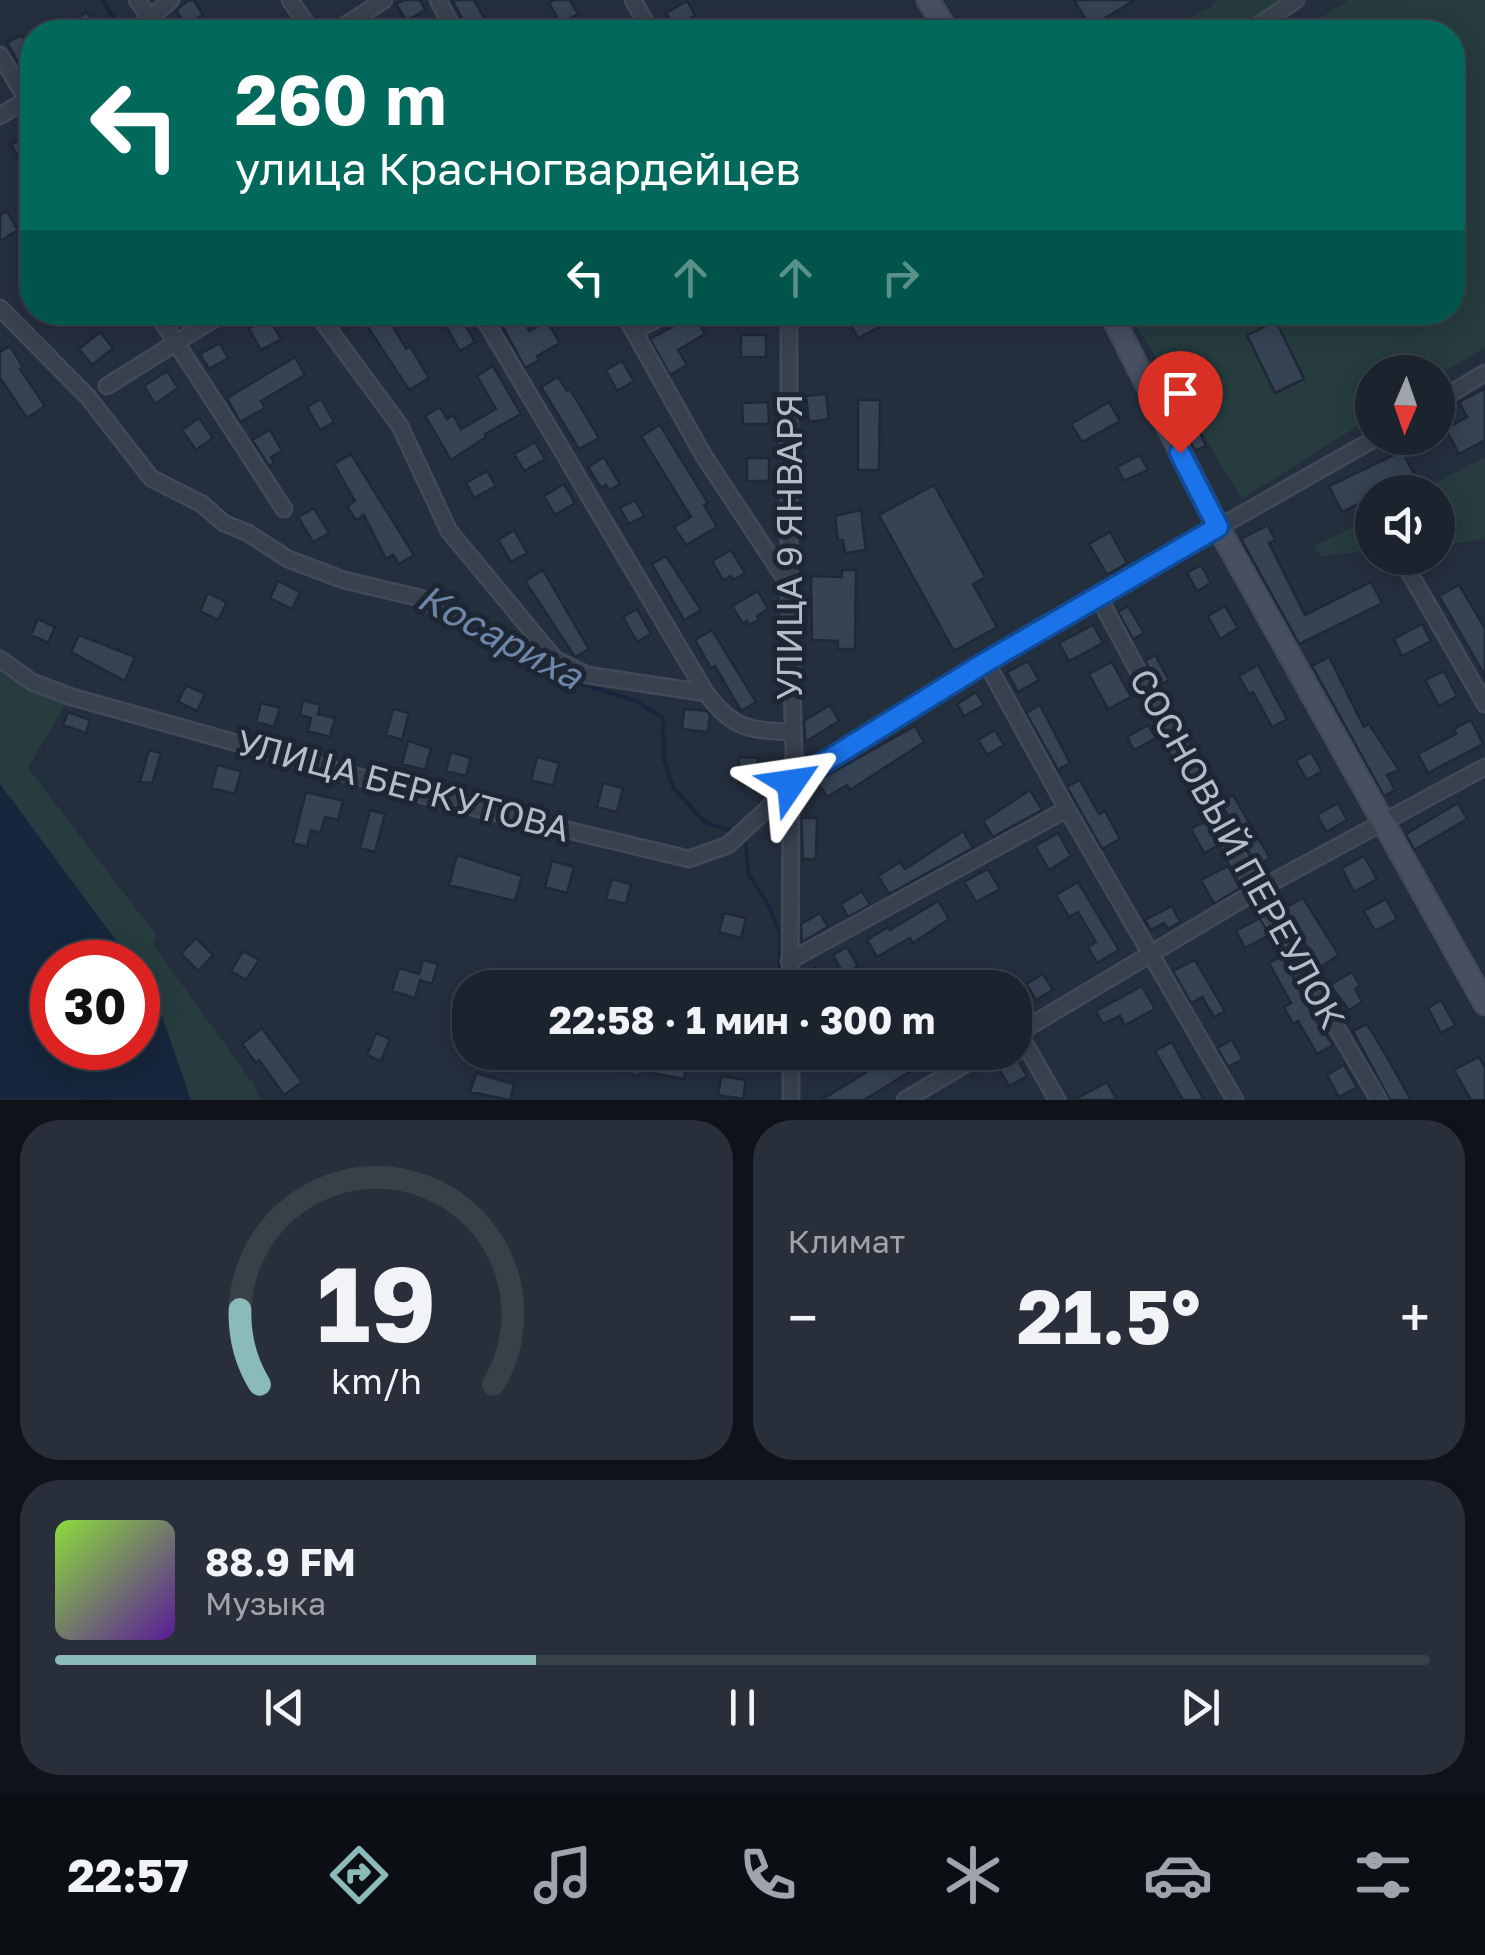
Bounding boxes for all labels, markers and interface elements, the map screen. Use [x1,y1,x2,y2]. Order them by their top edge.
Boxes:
text: 260 m [235,56,446,140]
icon: left [70,60,200,190]
text: улица Красногвардейцев [235,141,801,195]
icon: left [558,250,613,305]
icon: ahead [663,250,718,305]
icon: ahead [768,250,823,305]
icon: right [873,250,928,305]
pin [1138,351,1223,454]
north arrow [1355,355,1455,455]
map controls [1355,355,1455,575]
icon: arrive [1153,366,1208,421]
street label: УЛИЦА 9 ЯНВАРЯ [768,394,810,700]
button: sound [1355,475,1455,575]
water label: Косариха [411,574,592,698]
street label: СОСНОВЫЙ ПЕРЕУЛОК [1121,661,1354,1036]
street label: УЛИЦА БЕРКУТОВА [232,720,574,850]
position arrow [739,731,843,835]
speed limit sign: 30 [30,940,160,1070]
text: 22:58 · 1 мин · 300 m [549,997,935,1042]
text: Климат [788,1222,905,1260]
text: 19 [316,1240,436,1365]
text: 21.5° [1017,1270,1200,1361]
text: − [788,1284,818,1350]
text: + [1400,1284,1430,1350]
text: km/h [331,1359,422,1402]
text: 88.9 FM [205,1539,356,1584]
text: Музыка [205,1584,326,1622]
icon: previous [257,1680,312,1735]
icon: pause [715,1680,770,1735]
icon: next [1173,1680,1228,1735]
icon: directions [324,1840,394,1910]
icon: music [528,1840,598,1910]
icon: phone [733,1840,803,1910]
icon: climate [938,1840,1008,1910]
icon: car [1143,1840,1213,1910]
icon: filters [1348,1840,1418,1910]
text: 22:57 [67,1848,189,1902]

